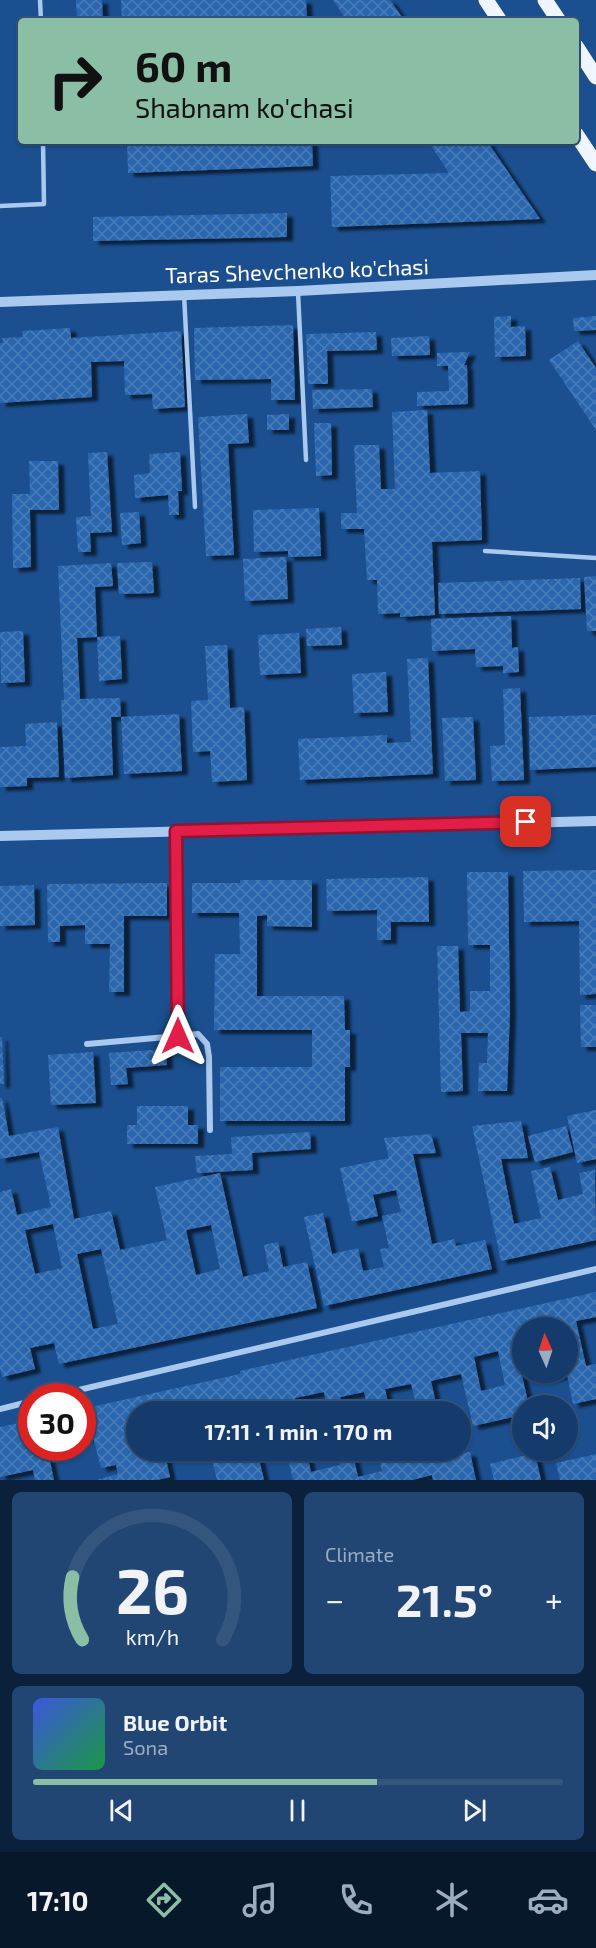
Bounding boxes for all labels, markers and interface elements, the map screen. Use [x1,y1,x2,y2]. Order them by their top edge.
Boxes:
text: 60 m [135,40,232,90]
icon: right [36,42,114,120]
text: Shabnam ko'chasi [135,91,354,123]
street label: Taras Shevchenko ko'chasi [165,252,429,288]
pin [500,796,551,847]
icon: arrive [509,805,542,838]
position arrow [146,1004,210,1068]
north arrow [512,1317,578,1383]
map controls [512,1317,578,1461]
speed limit sign: 30 [18,1383,96,1461]
button: sound [512,1395,578,1461]
text: 17:11 · 1 min · 170 m [205,1418,392,1444]
text: Climate [325,1542,394,1566]
text: 26 [115,1552,189,1627]
text: 21.5° [396,1572,493,1626]
text: − [325,1579,344,1619]
text: + [545,1579,563,1619]
text: km/h [125,1624,179,1649]
text: Blue Orbit [123,1709,227,1735]
text: Sona [123,1735,168,1759]
icon: previous [105,1794,138,1827]
icon: pause [281,1794,314,1827]
icon: next [458,1794,491,1827]
icon: directions [143,1879,185,1921]
icon: music [239,1879,281,1921]
icon: phone [335,1879,377,1921]
icon: climate [431,1879,473,1921]
icon: car [527,1879,569,1921]
text: 17:10 [27,1884,89,1916]

